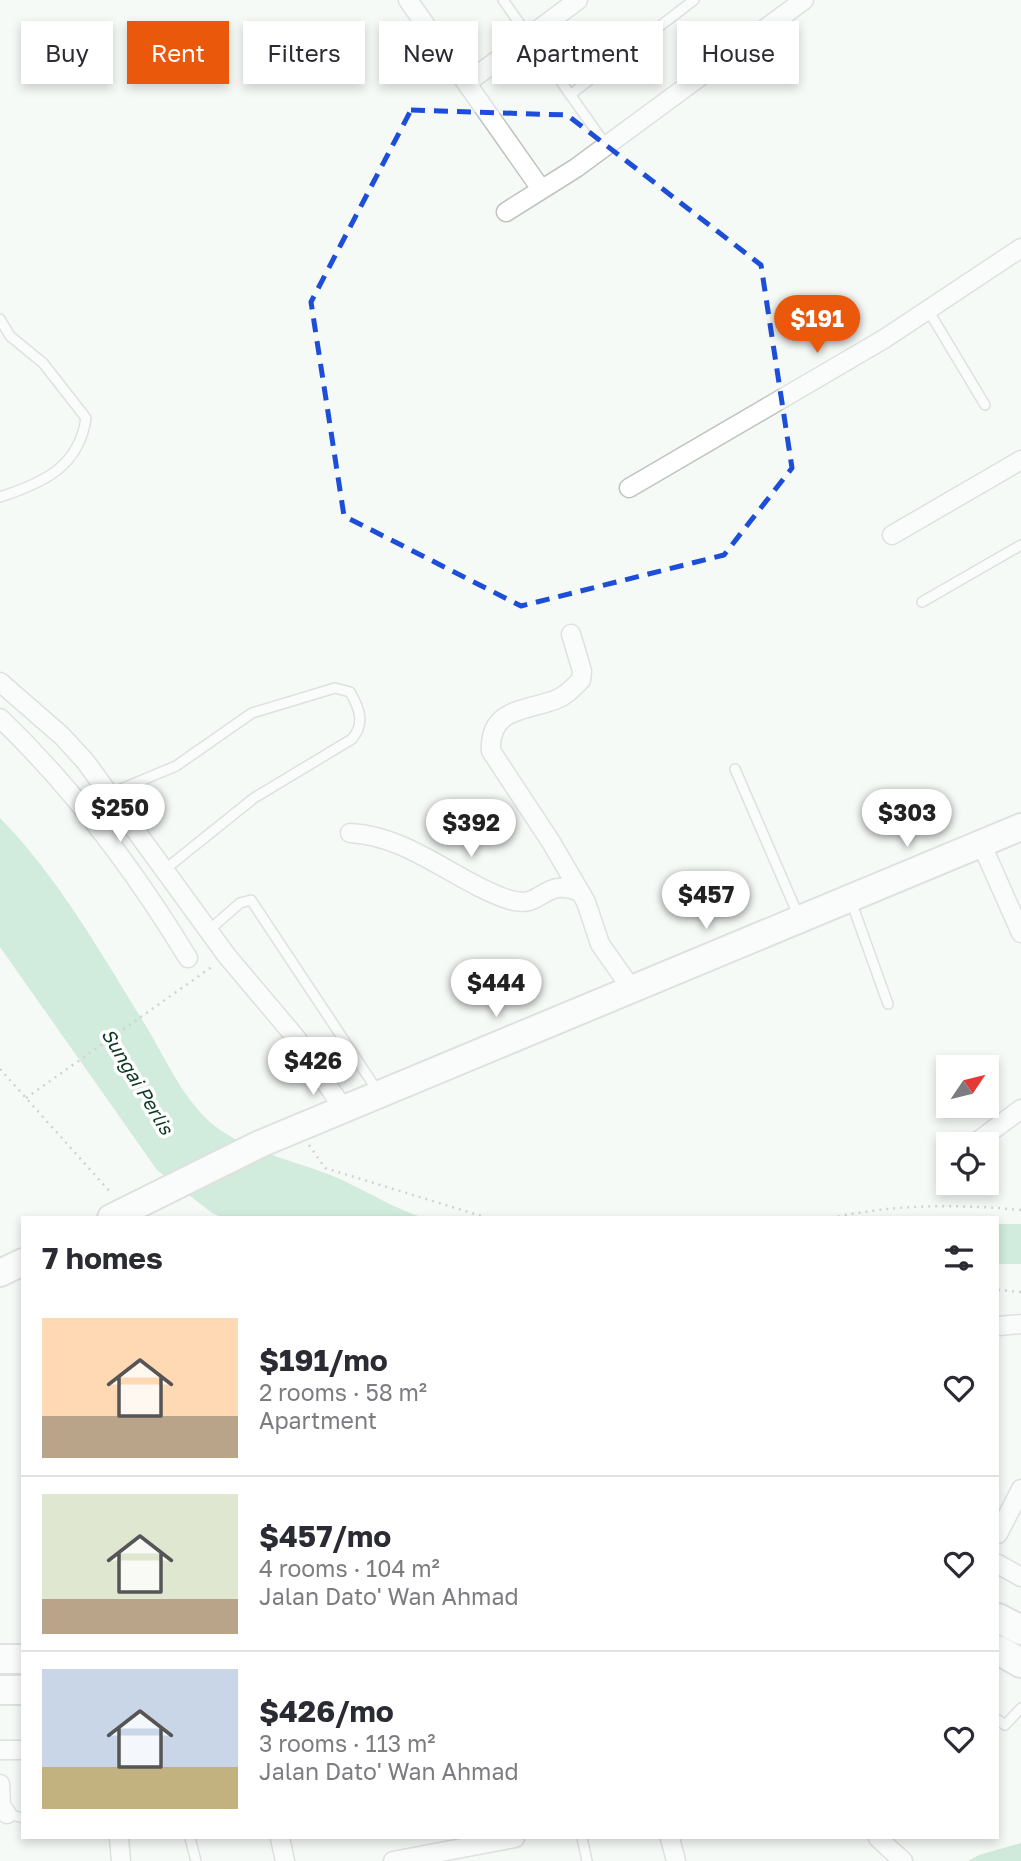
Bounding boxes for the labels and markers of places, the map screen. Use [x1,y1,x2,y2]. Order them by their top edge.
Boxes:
pin: $191 [776,296,858,355]
pin: $250 [79,784,161,844]
pin: $303 [866,790,948,849]
pin: $392 [430,800,512,859]
pin: $457 [665,872,747,931]
pin: $444 [455,960,537,1019]
pin: $426 [272,1038,354,1097]

